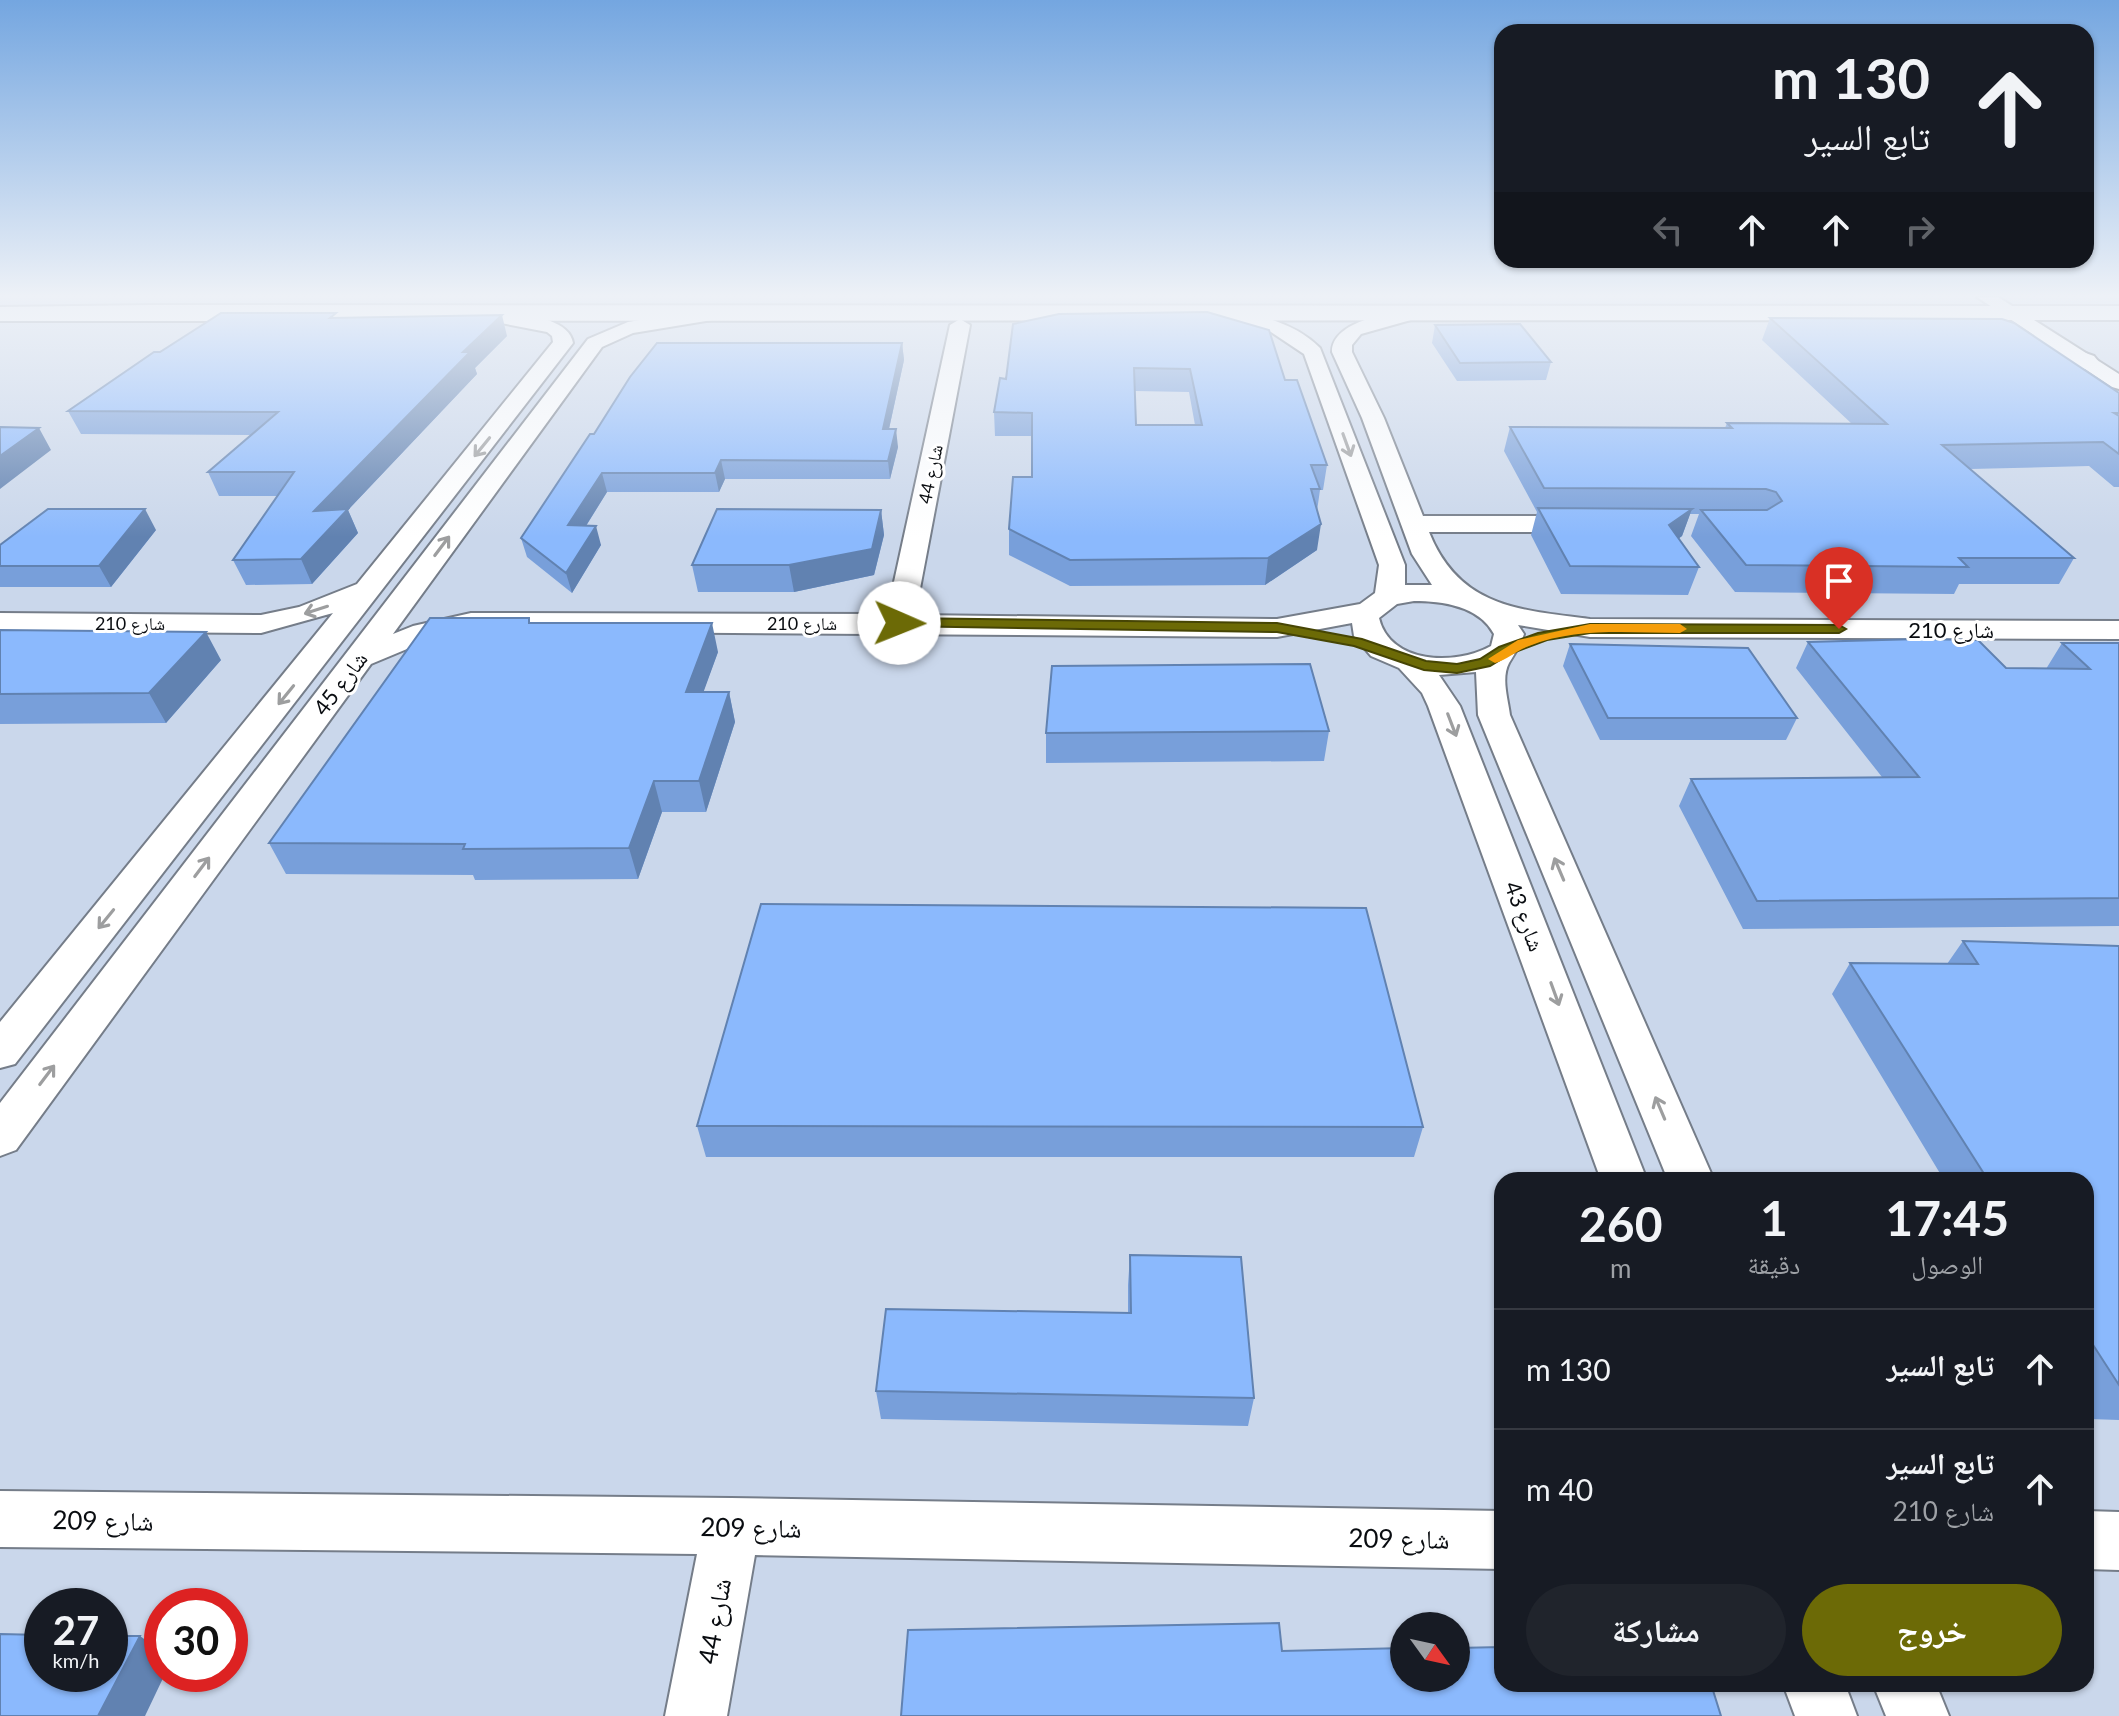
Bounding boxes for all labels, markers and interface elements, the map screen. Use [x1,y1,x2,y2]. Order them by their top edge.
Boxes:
text: 130 m [1772,44,1930,111]
icon: ahead [1958,56,2062,160]
text: تابع السير [1805,114,1930,158]
icon: left [1646,208,1690,252]
icon: ahead [1730,208,1774,252]
icon: ahead [1814,208,1858,252]
icon: right [1898,208,1942,252]
one-way arrow [1341,432,1355,457]
one-way arrow [473,436,490,457]
street label: شارع 44 [913,443,948,506]
one-way arrow [433,536,450,558]
pin [1805,547,1873,629]
icon: arrive [1817,559,1861,603]
position arrow [857,581,941,665]
one-way arrow [304,603,330,618]
street label: شارع 210 [95,612,165,635]
street label: شارع 210 [767,612,837,635]
street label: شارع 210 [1908,616,1994,644]
street label: شارع 45 [307,646,374,721]
one-way arrow [277,684,294,705]
one-way arrow [1446,712,1460,737]
one-way arrow [194,857,211,878]
one-way arrow [1550,857,1565,882]
street label: شارع 43 [1498,877,1551,955]
one-way arrow [97,909,115,930]
one-way arrow [1549,981,1563,1006]
one-way arrow [38,1065,55,1086]
one-way arrow [1652,1096,1667,1121]
text: 1 [1760,1189,1788,1246]
text: 17:45 [1885,1189,2009,1246]
text: 260 [1579,1195,1663,1252]
text: دقيقة [1747,1248,1800,1280]
text: الوصول [1911,1248,1983,1280]
text: m [1610,1252,1631,1284]
text: تابع السير [1887,1346,1994,1382]
icon: ahead [2018,1347,2062,1391]
text: 130 m [1526,1351,1611,1387]
text: تابع السير [1887,1444,1994,1480]
icon: ahead [2018,1467,2062,1511]
text: 40 m [1526,1471,1593,1507]
text: شارع 210 [1893,1495,1994,1527]
street label: شارع 209 [52,1503,154,1538]
street label: شارع 209 [700,1510,802,1545]
street label: شارع 209 [1348,1521,1450,1556]
street label: شارع 44 [691,1576,738,1666]
button: مشاركة [1526,1584,1786,1676]
button: خروج [1802,1584,2062,1676]
speed limit sign: 30 [144,1588,248,1692]
text: 27 [53,1606,99,1654]
north arrow [1390,1612,1470,1692]
map controls [1390,1612,1470,1692]
text: km/h [53,1648,99,1672]

